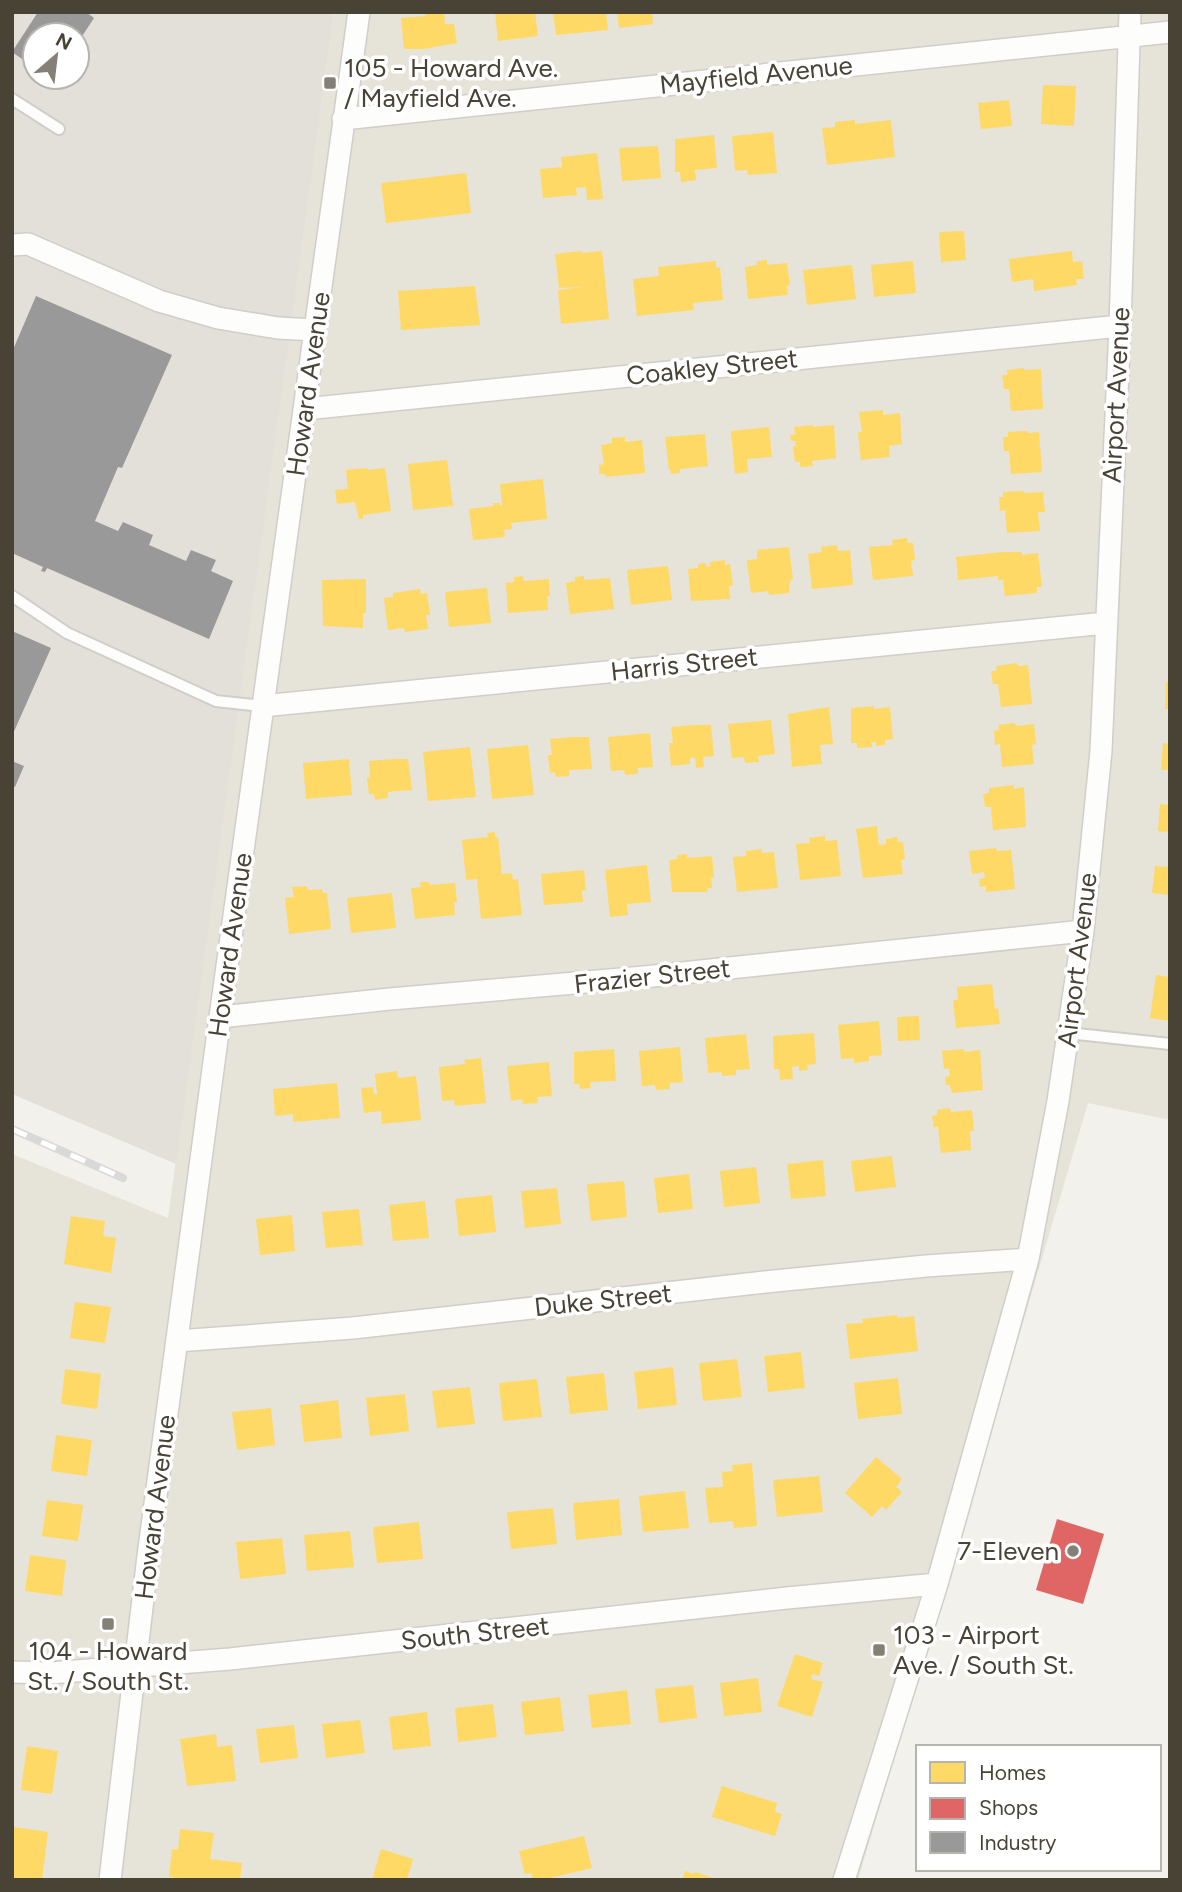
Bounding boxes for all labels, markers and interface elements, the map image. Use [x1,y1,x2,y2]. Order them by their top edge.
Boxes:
north arrow [21,21,91,91]
text: N [52,28,76,55]
street label: Mayfield Avenue [658,49,854,101]
place label: 105 - Howard Ave. / Mayfield Ave. [344,52,558,114]
marker: 105 - Howard Ave. / Mayfield Ave. [322,75,338,91]
street label: Howard Avenue [279,290,337,478]
street label: Airport Avenue [1095,306,1137,484]
street label: Coakley Street [625,342,799,392]
street label: Harris Street [609,640,759,688]
street label: Howard Avenue [201,851,259,1039]
street label: Airport Avenue [1050,871,1104,1049]
street label: Frazier Street [572,952,732,1000]
street label: Duke Street [533,1277,674,1323]
street label: Howard Avenue [128,1413,182,1601]
place label: 7-Eleven [957,1535,1059,1567]
marker: 7-Eleven [1065,1543,1081,1559]
street label: South Street [399,1609,551,1657]
marker: 104 - Howard St. / South St. [100,1616,116,1632]
place label: 103 - Airport Ave. / South St. [893,1619,1074,1681]
place label: 104 - Howard St. / South St. [27,1635,189,1697]
marker: 103 - Airport Ave. / South St. [871,1642,887,1658]
legend [916,1745,1161,1871]
text: Homes [979,1760,1046,1785]
text: Shops [979,1795,1038,1820]
text: Industry [979,1830,1056,1855]

